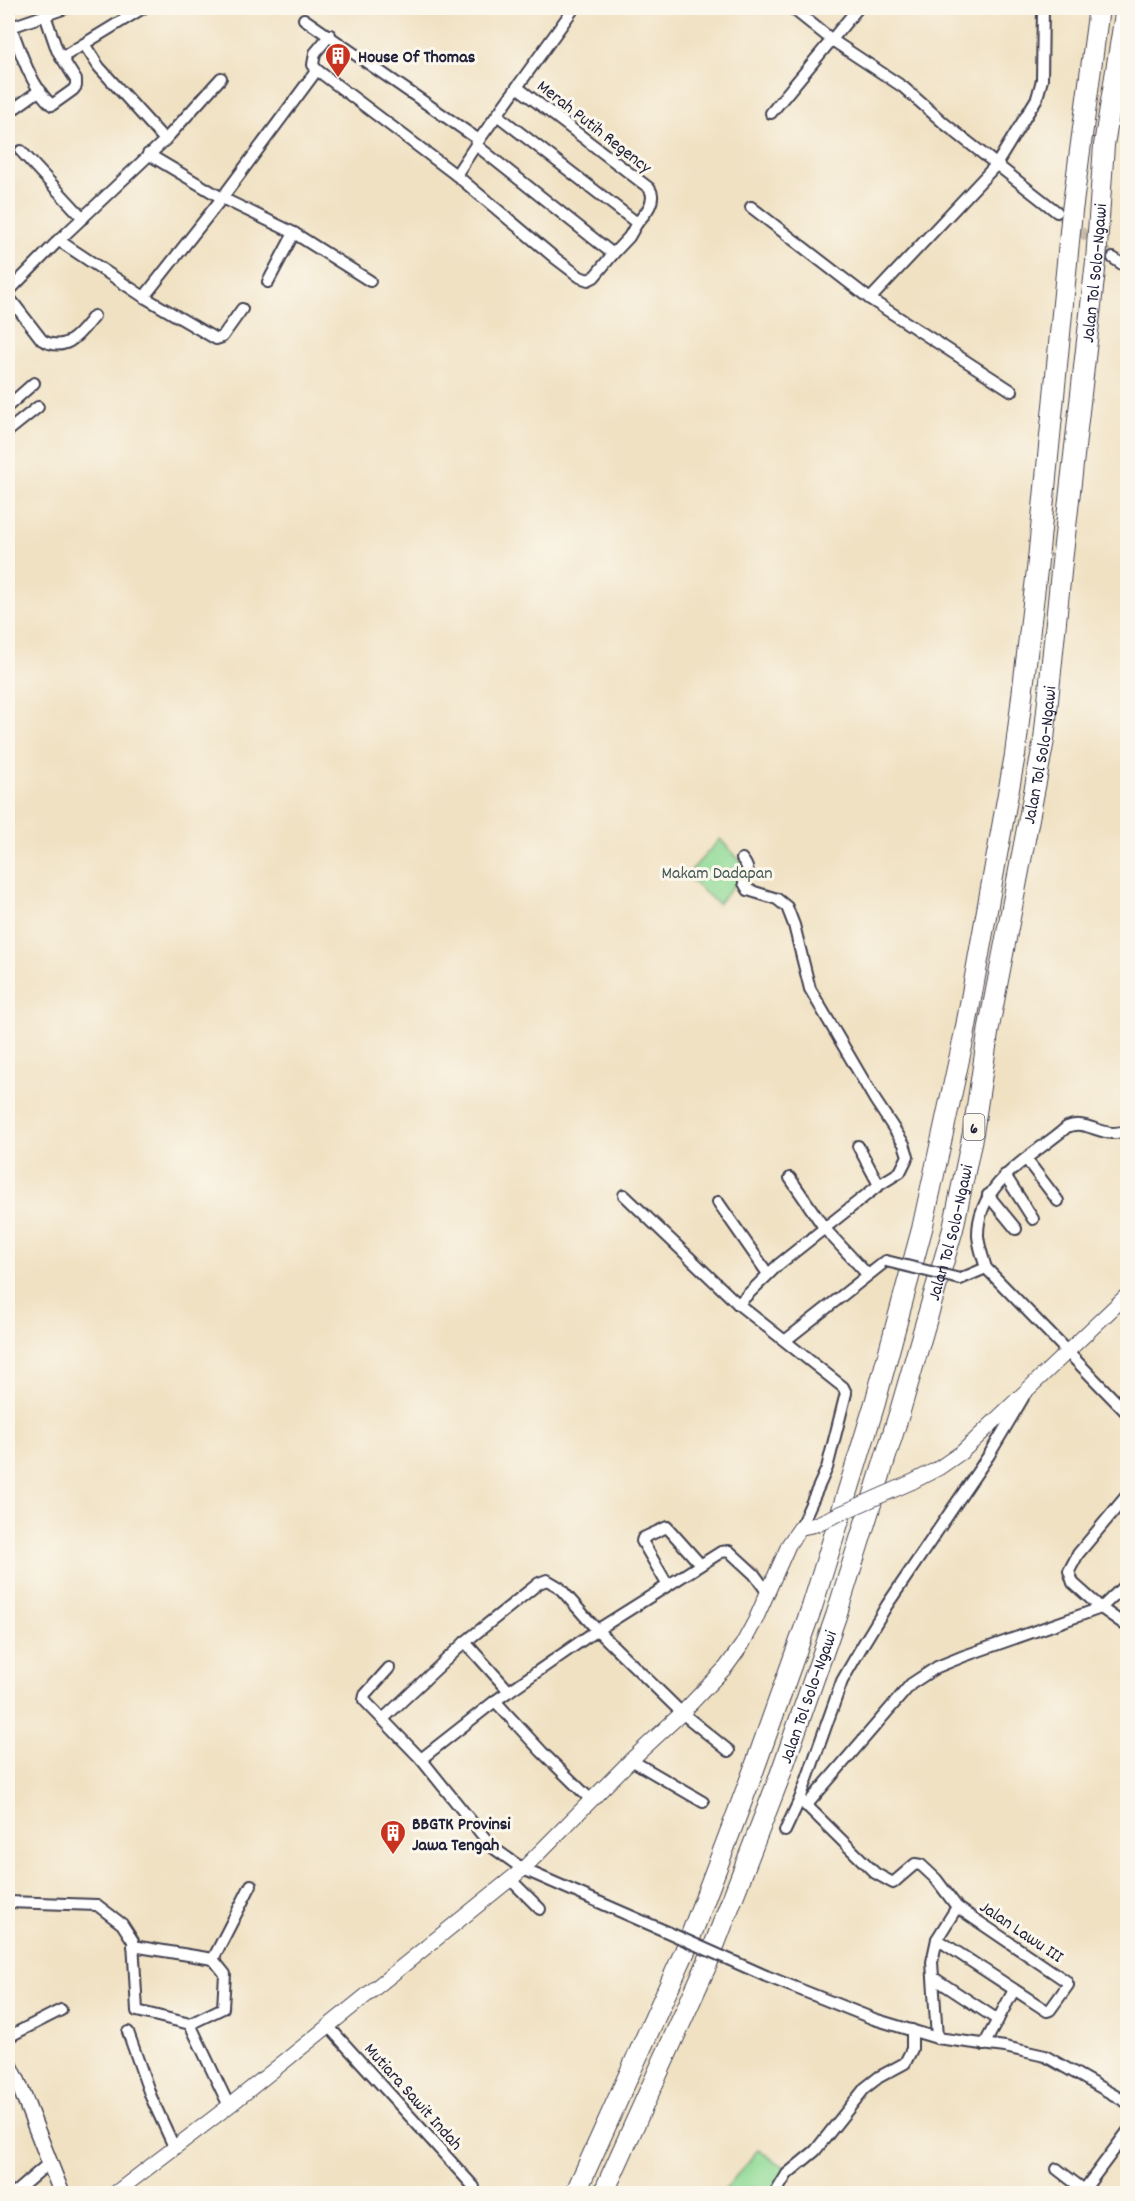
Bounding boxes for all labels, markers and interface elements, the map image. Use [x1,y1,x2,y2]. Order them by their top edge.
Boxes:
building icon: House Of Thomas [323,41,353,79]
place label: House Of Thomas [358,46,476,71]
street label: Merah Putih Regency [531,75,657,181]
street label: Jalan Tol Solo–Ngawi [1077,203,1115,344]
street label: Jalan Tol Solo–Ngawi [1018,685,1064,827]
park label: Makam Dadapan [662,862,772,887]
road number: 6 [964,1114,984,1140]
street label: Jalan Tol Solo–Ngawi [923,1162,981,1304]
street label: Jalan Tol Solo–Ngawi [775,1628,845,1768]
place label: BBGTK Provinsi Jawa Tengah [412,1813,511,1859]
building icon: BBGTK Provinsi Jawa Tengah [378,1818,408,1856]
street label: Jalan Lawu III [974,1896,1068,1971]
street label: Mutiara Sawit Indah [357,2038,467,2157]

